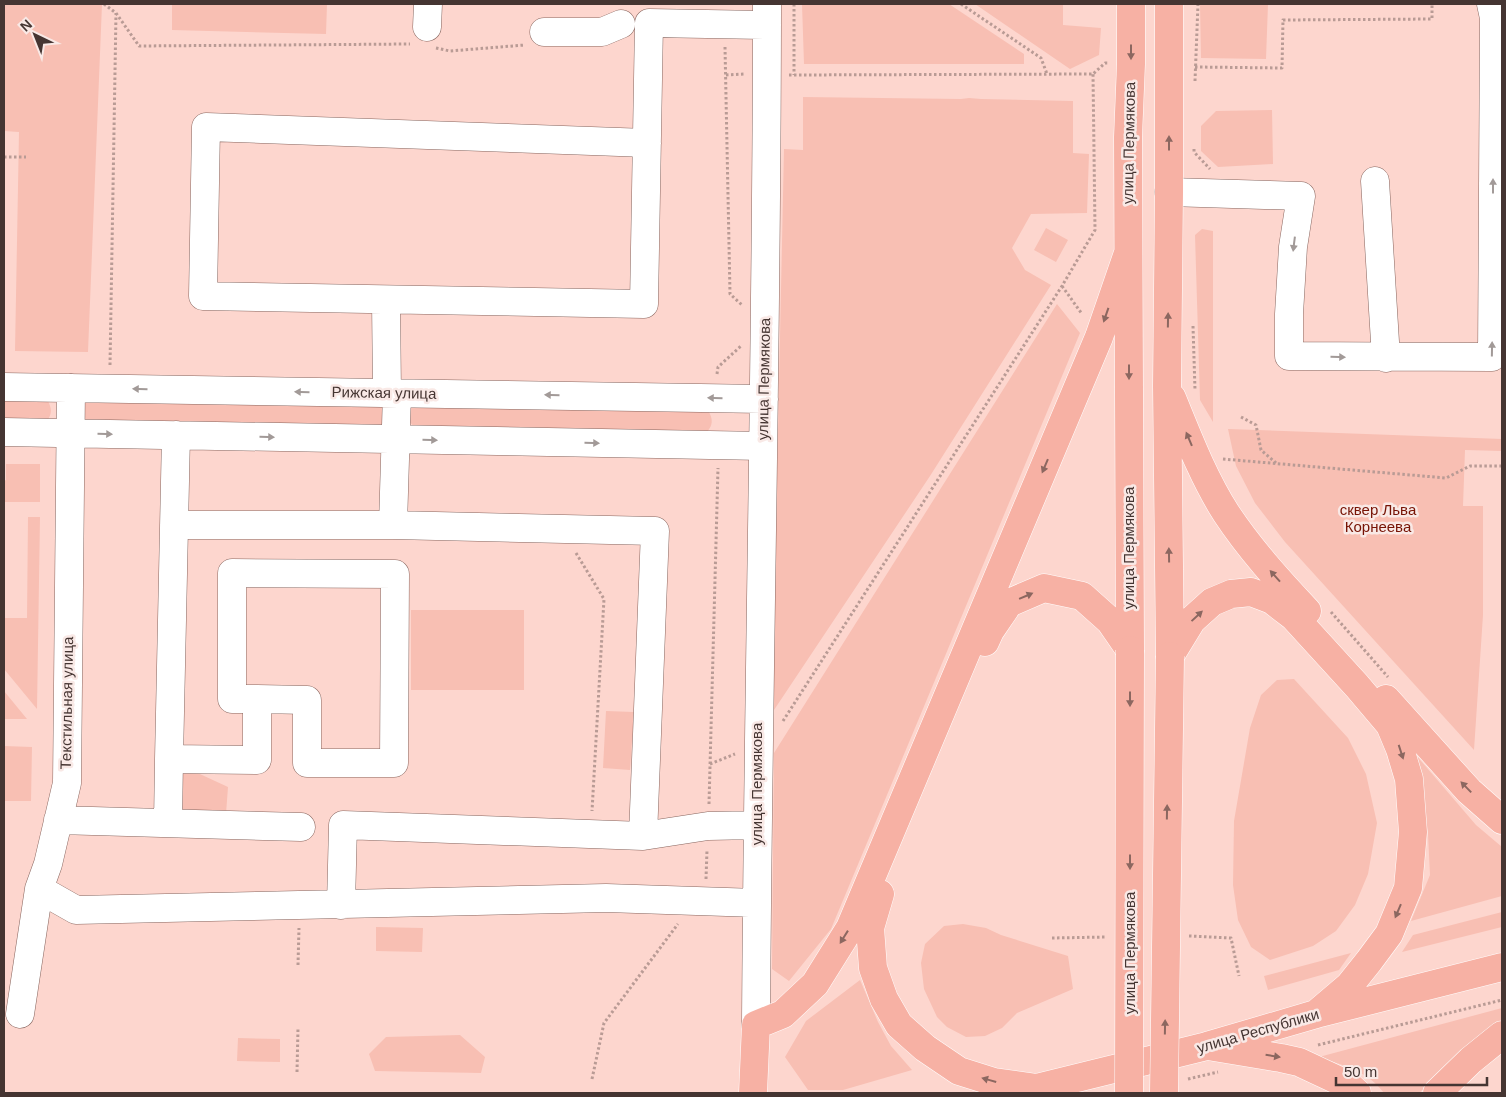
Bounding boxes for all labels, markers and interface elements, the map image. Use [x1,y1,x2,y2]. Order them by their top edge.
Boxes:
north arrow [10,10,60,60]
text: N [17,16,35,35]
one-way arrow [1127,45,1135,61]
street label: улица Пермякова [1119,81,1138,204]
one-way arrow [1165,135,1173,151]
one-way arrow [1489,178,1497,194]
one-way arrow [1290,236,1298,252]
one-way arrow [1102,308,1109,323]
one-way arrow [1164,311,1172,327]
street label: улица Пермякова [754,317,773,440]
one-way arrow [1488,340,1496,356]
one-way arrow [1330,353,1346,361]
one-way arrow [1125,364,1133,380]
street label: Рижская улица [332,383,437,402]
one-way arrow [132,385,148,393]
one-way arrow [294,387,310,395]
one-way arrow [544,391,560,399]
one-way arrow [707,394,723,402]
one-way arrow [97,430,113,438]
one-way arrow [1185,432,1193,446]
one-way arrow [260,433,276,441]
one-way arrow [422,436,438,444]
one-way arrow [585,439,601,447]
one-way arrow [1040,458,1048,473]
street label: улица Пермякова [1120,486,1137,609]
park label: сквер Льва Корнеева [1340,501,1417,535]
one-way arrow [1165,546,1173,562]
one-way arrow [1269,571,1281,583]
one-way arrow [1019,591,1033,599]
one-way arrow [1191,610,1203,622]
street label: Текстильная улица [57,636,76,770]
one-way arrow [1126,691,1134,707]
street label: улица Пермякова [748,722,765,845]
one-way arrow [1397,745,1405,760]
one-way arrow [1460,782,1472,794]
one-way arrow [1163,804,1171,820]
one-way arrow [1126,854,1134,870]
street label: улица Пермякова [1121,891,1138,1014]
one-way arrow [1394,904,1402,918]
one-way arrow [839,930,849,944]
street label: улица Республики [1195,1005,1321,1056]
one-way arrow [1161,1019,1169,1035]
one-way arrow [1265,1053,1281,1061]
scale bar [1336,1054,1487,1086]
text: 50 m [1344,1063,1377,1080]
one-way arrow [981,1075,996,1083]

